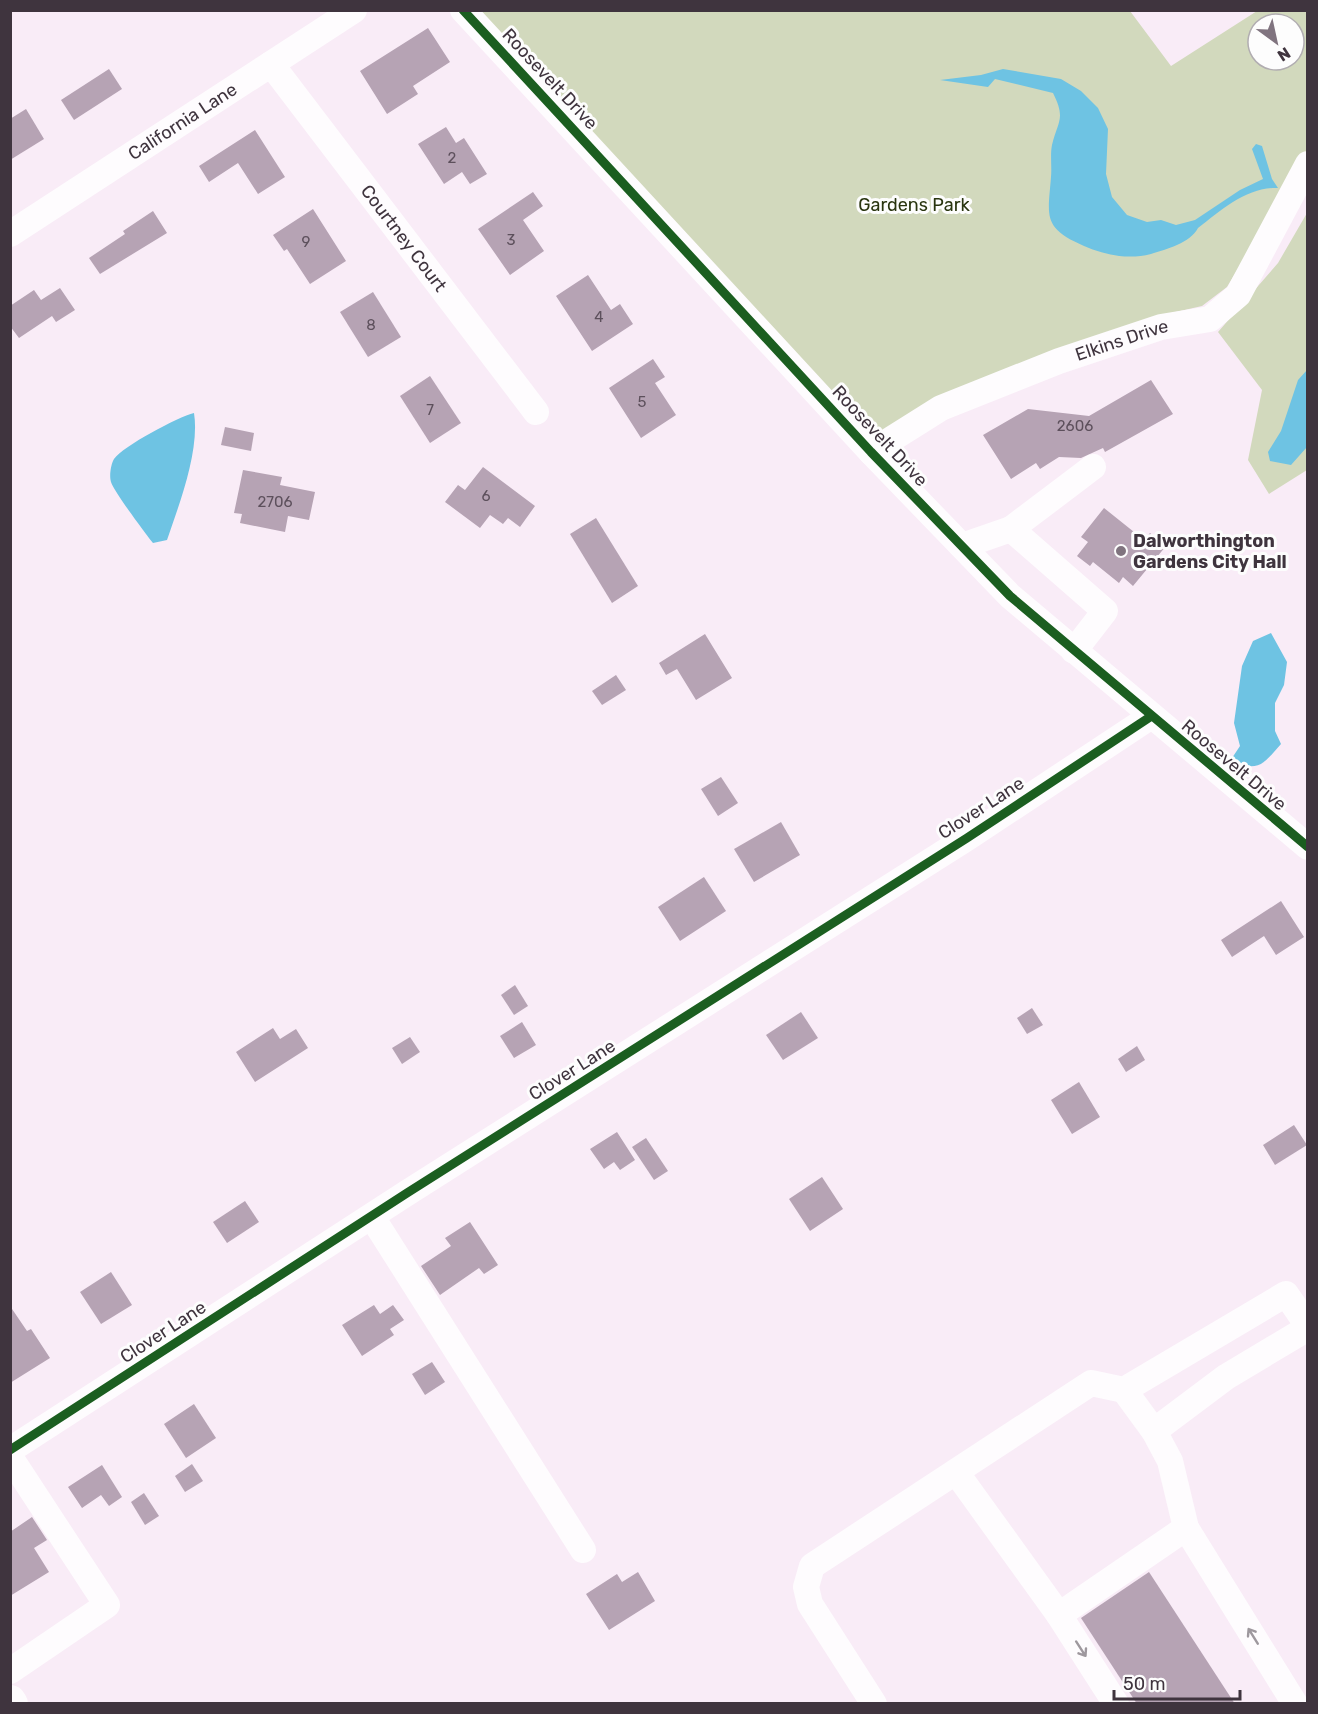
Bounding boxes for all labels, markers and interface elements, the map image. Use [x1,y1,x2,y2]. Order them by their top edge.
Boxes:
north arrow [1246,12,1306,72]
street label: Roosevelt Drive [498,24,602,134]
text: N [1274,43,1294,65]
street label: California Lane [124,78,241,165]
house number: 2 [448,149,457,167]
street label: Courtney Court [356,180,451,296]
park label: Gardens Park [858,194,970,216]
house number: 3 [506,231,516,249]
house number: 9 [302,233,311,251]
house number: 4 [594,308,604,326]
street label: Elkins Drive [1072,315,1170,366]
house number: 8 [366,316,376,334]
street label: Roosevelt Drive [828,381,932,491]
house number: 5 [638,393,647,411]
house number: 7 [426,401,434,419]
house number: 2606 [1057,417,1093,435]
house number: 6 [481,487,491,505]
house number: 2706 [257,493,293,511]
place label: Dalworthington Gardens City Hall [1133,530,1287,573]
marker: Dalworthington Gardens City Hall [1114,544,1128,558]
street label: Roosevelt Drive [1177,715,1291,815]
street label: Clover Lane [934,772,1028,844]
street label: Clover Lane [525,1035,619,1105]
street label: Clover Lane [116,1296,210,1368]
one-way arrow [1247,1628,1259,1645]
one-way arrow [1075,1640,1087,1657]
scale bar [1114,1663,1240,1701]
text: 50 m [1123,1673,1166,1695]

